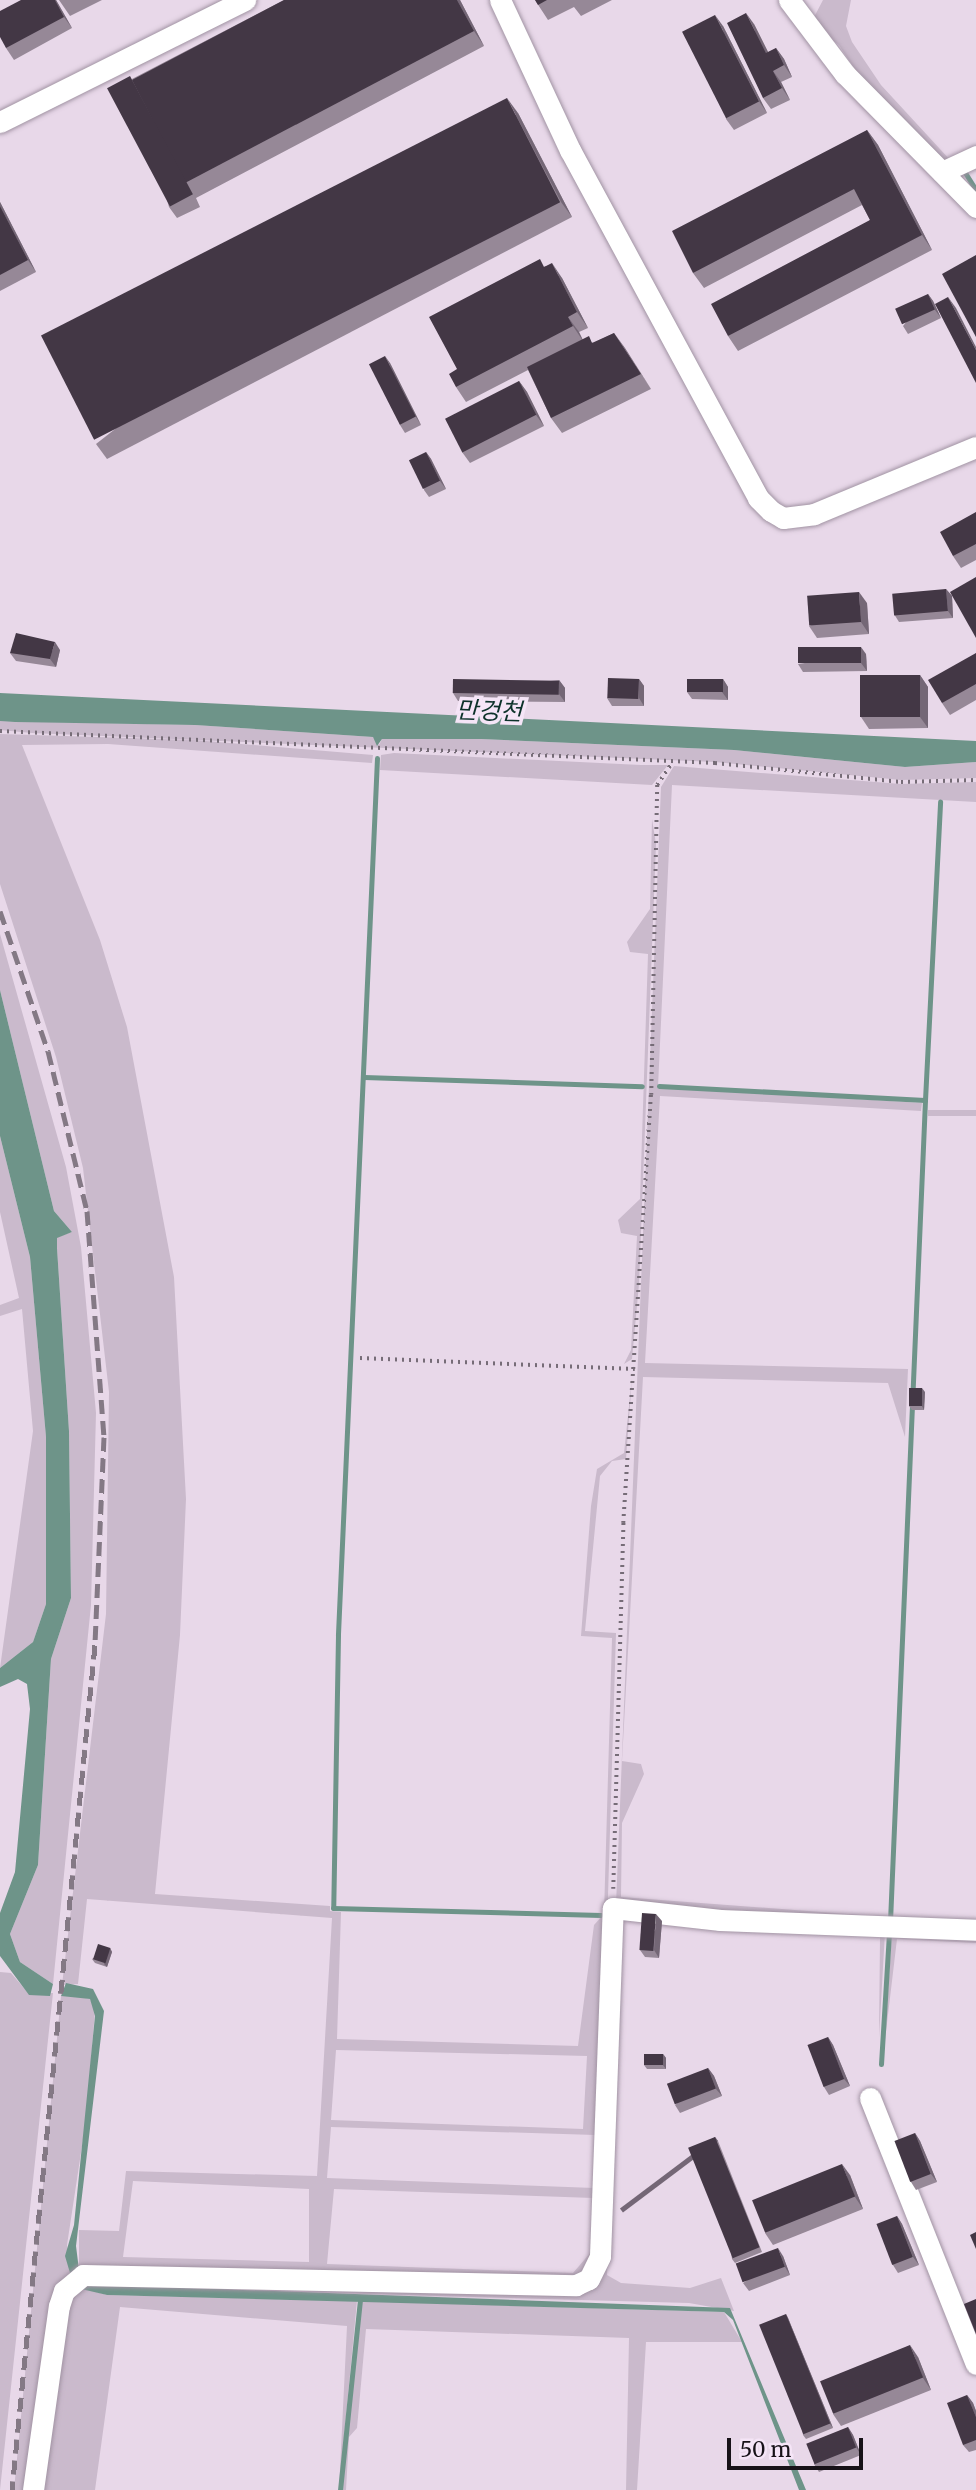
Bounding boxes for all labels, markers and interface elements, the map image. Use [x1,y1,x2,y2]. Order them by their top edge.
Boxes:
water label: 만겅천 [455,695,523,727]
scale bar [731,2424,867,2468]
text: 50 m [740,2436,791,2463]

